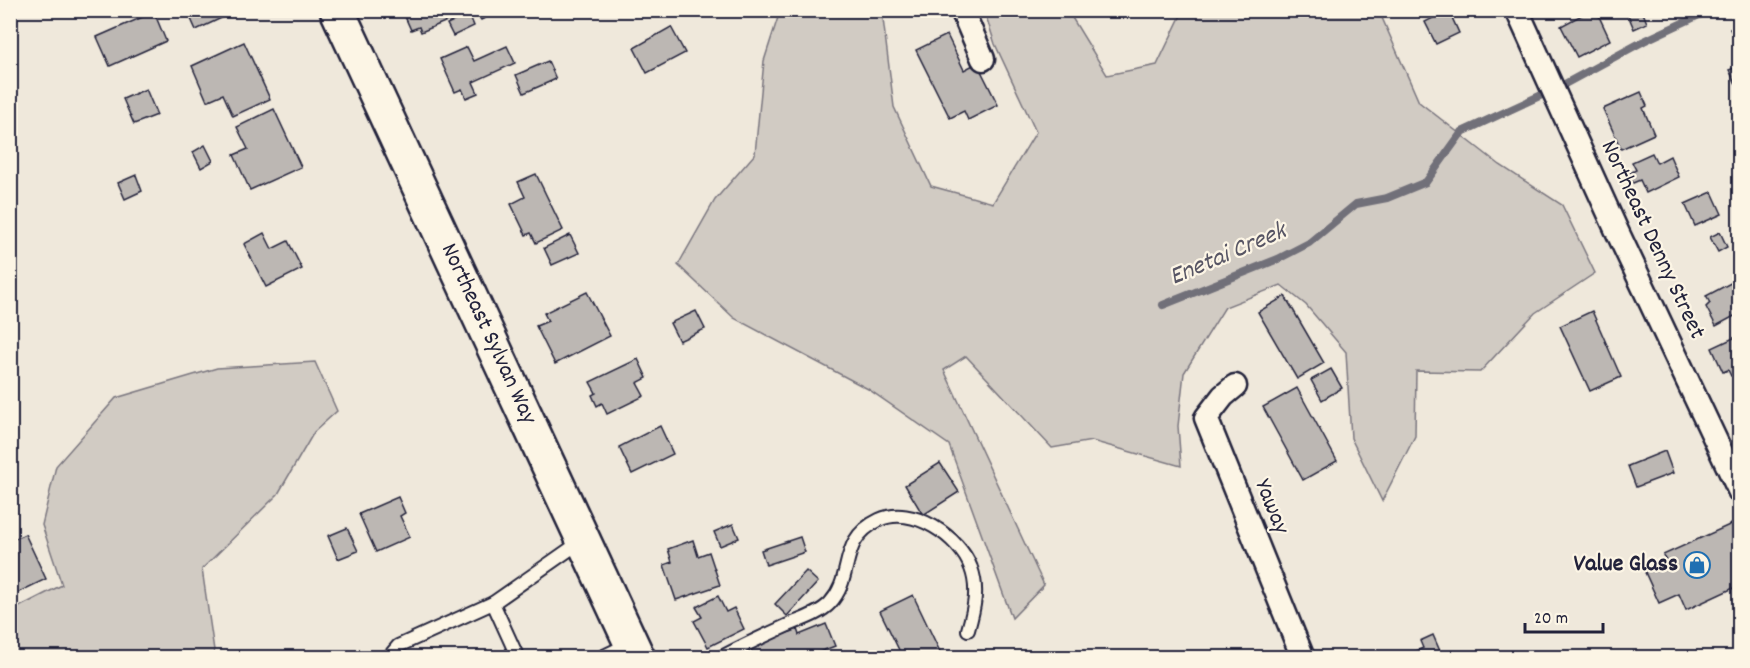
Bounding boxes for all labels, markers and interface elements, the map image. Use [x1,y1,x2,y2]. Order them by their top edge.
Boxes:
street label: Northeast Denny Street [1591,135,1713,345]
water label: Enetai Creek [1164,213,1294,296]
street label: Northeast Sylvan Way [431,238,545,431]
street label: Yaway [1245,474,1298,541]
place label: Value Glass [1574,548,1678,582]
shop icon: Value Glass [1682,550,1712,580]
scale bar [1525,596,1603,634]
text: 20 m [1534,607,1568,632]

